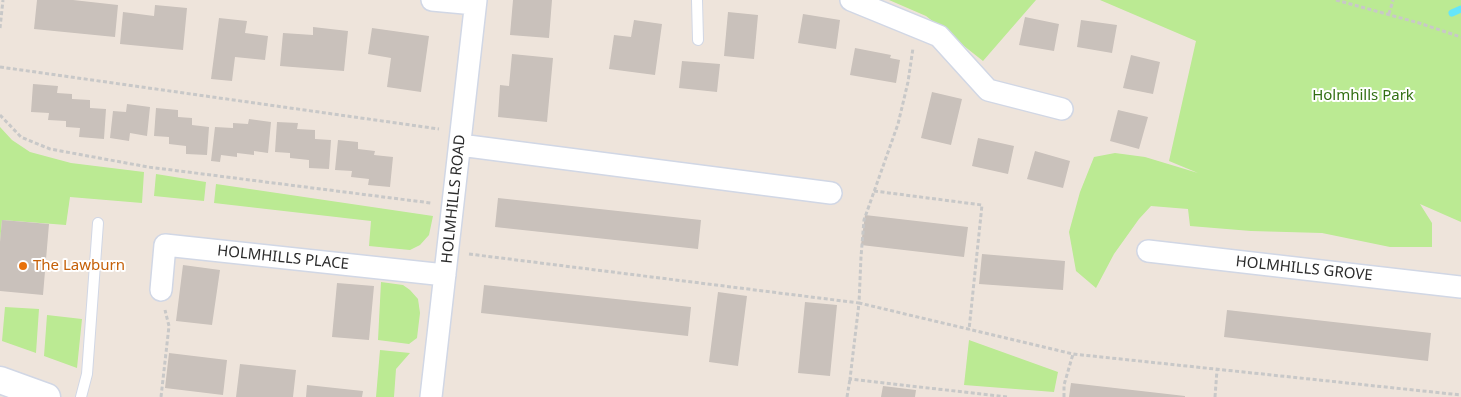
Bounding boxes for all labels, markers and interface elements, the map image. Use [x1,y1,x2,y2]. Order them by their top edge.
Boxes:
park label: Holmhills Park [1312,87,1414,105]
street label: HOLMHILLS ROAD [438,134,470,264]
street label: HOLMHILLS PLACE [216,242,350,274]
street label: HOLMHILLS GROVE [1235,253,1373,285]
place label: The Lawburn [33,257,125,275]
marker: The Lawburn [17,260,29,272]

